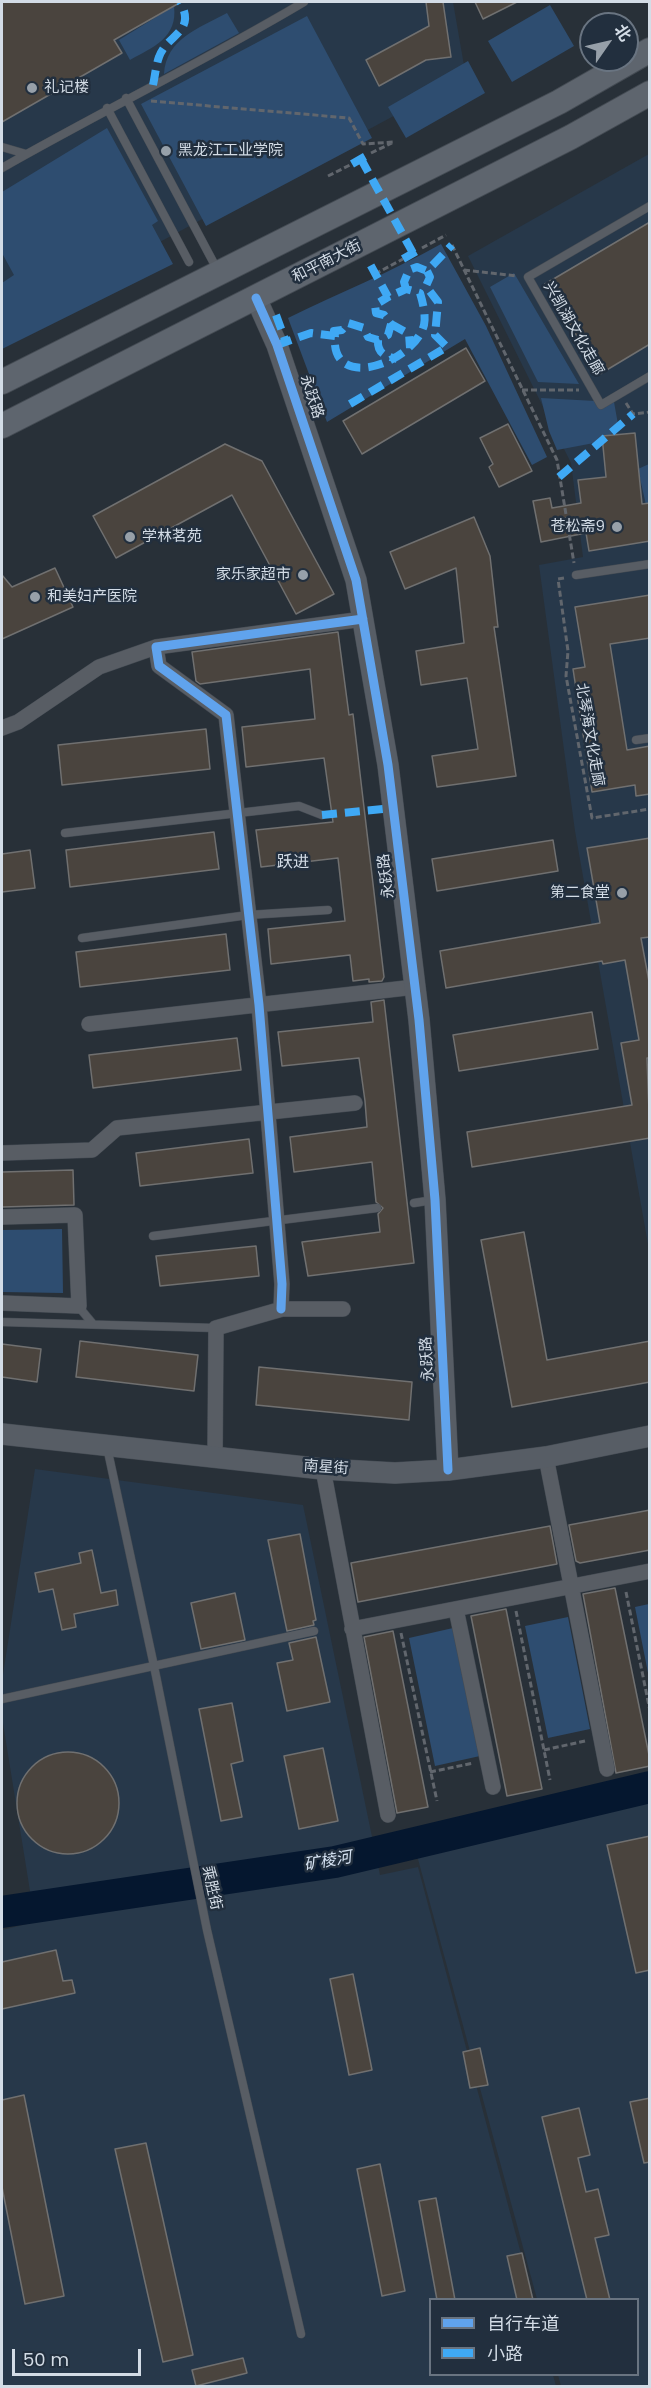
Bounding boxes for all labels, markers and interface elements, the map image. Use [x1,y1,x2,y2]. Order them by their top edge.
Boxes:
north arrow [579,12,639,72]
text: 北 [609,20,637,46]
place label: 礼记楼 [44,79,89,97]
marker: 礼记楼 [25,81,39,95]
place label: 黑龙江工业学院 [178,142,283,160]
marker: 黑龙江工业学院 [159,144,173,158]
street label: 和平南大街 [290,237,364,287]
street label: 兴凯湖文化走廊 [539,279,607,379]
street label: 永跃路 [295,373,327,421]
place label: 苍松斋9 [551,518,605,536]
marker: 苍松斋9 [610,520,624,534]
place label: 学林茗苑 [142,528,202,546]
marker: 学林茗苑 [123,530,137,544]
place label: 家乐家超市 [216,566,291,584]
marker: 家乐家超市 [296,568,310,582]
place label: 和美妇产医院 [47,588,137,606]
marker: 和美妇产医院 [28,590,42,604]
street label: 北琴海文化走廊 [571,682,607,788]
district label: 跃进 [277,853,309,873]
street label: 永跃路 [375,853,399,899]
place label: 第二食堂 [550,884,610,902]
marker: 第二食堂 [615,886,629,900]
street label: 永跃路 [418,1336,438,1382]
street label: 南星街 [303,1457,349,1479]
water label: 矿棱河 [303,1848,353,1876]
street label: 乘胜街 [198,1864,224,1912]
legend [429,2298,639,2376]
text: 自行车道 [487,2311,559,2336]
scale bar [15,2337,144,2375]
text: 小路 [487,2341,523,2366]
text: 50 m [23,2347,69,2372]

